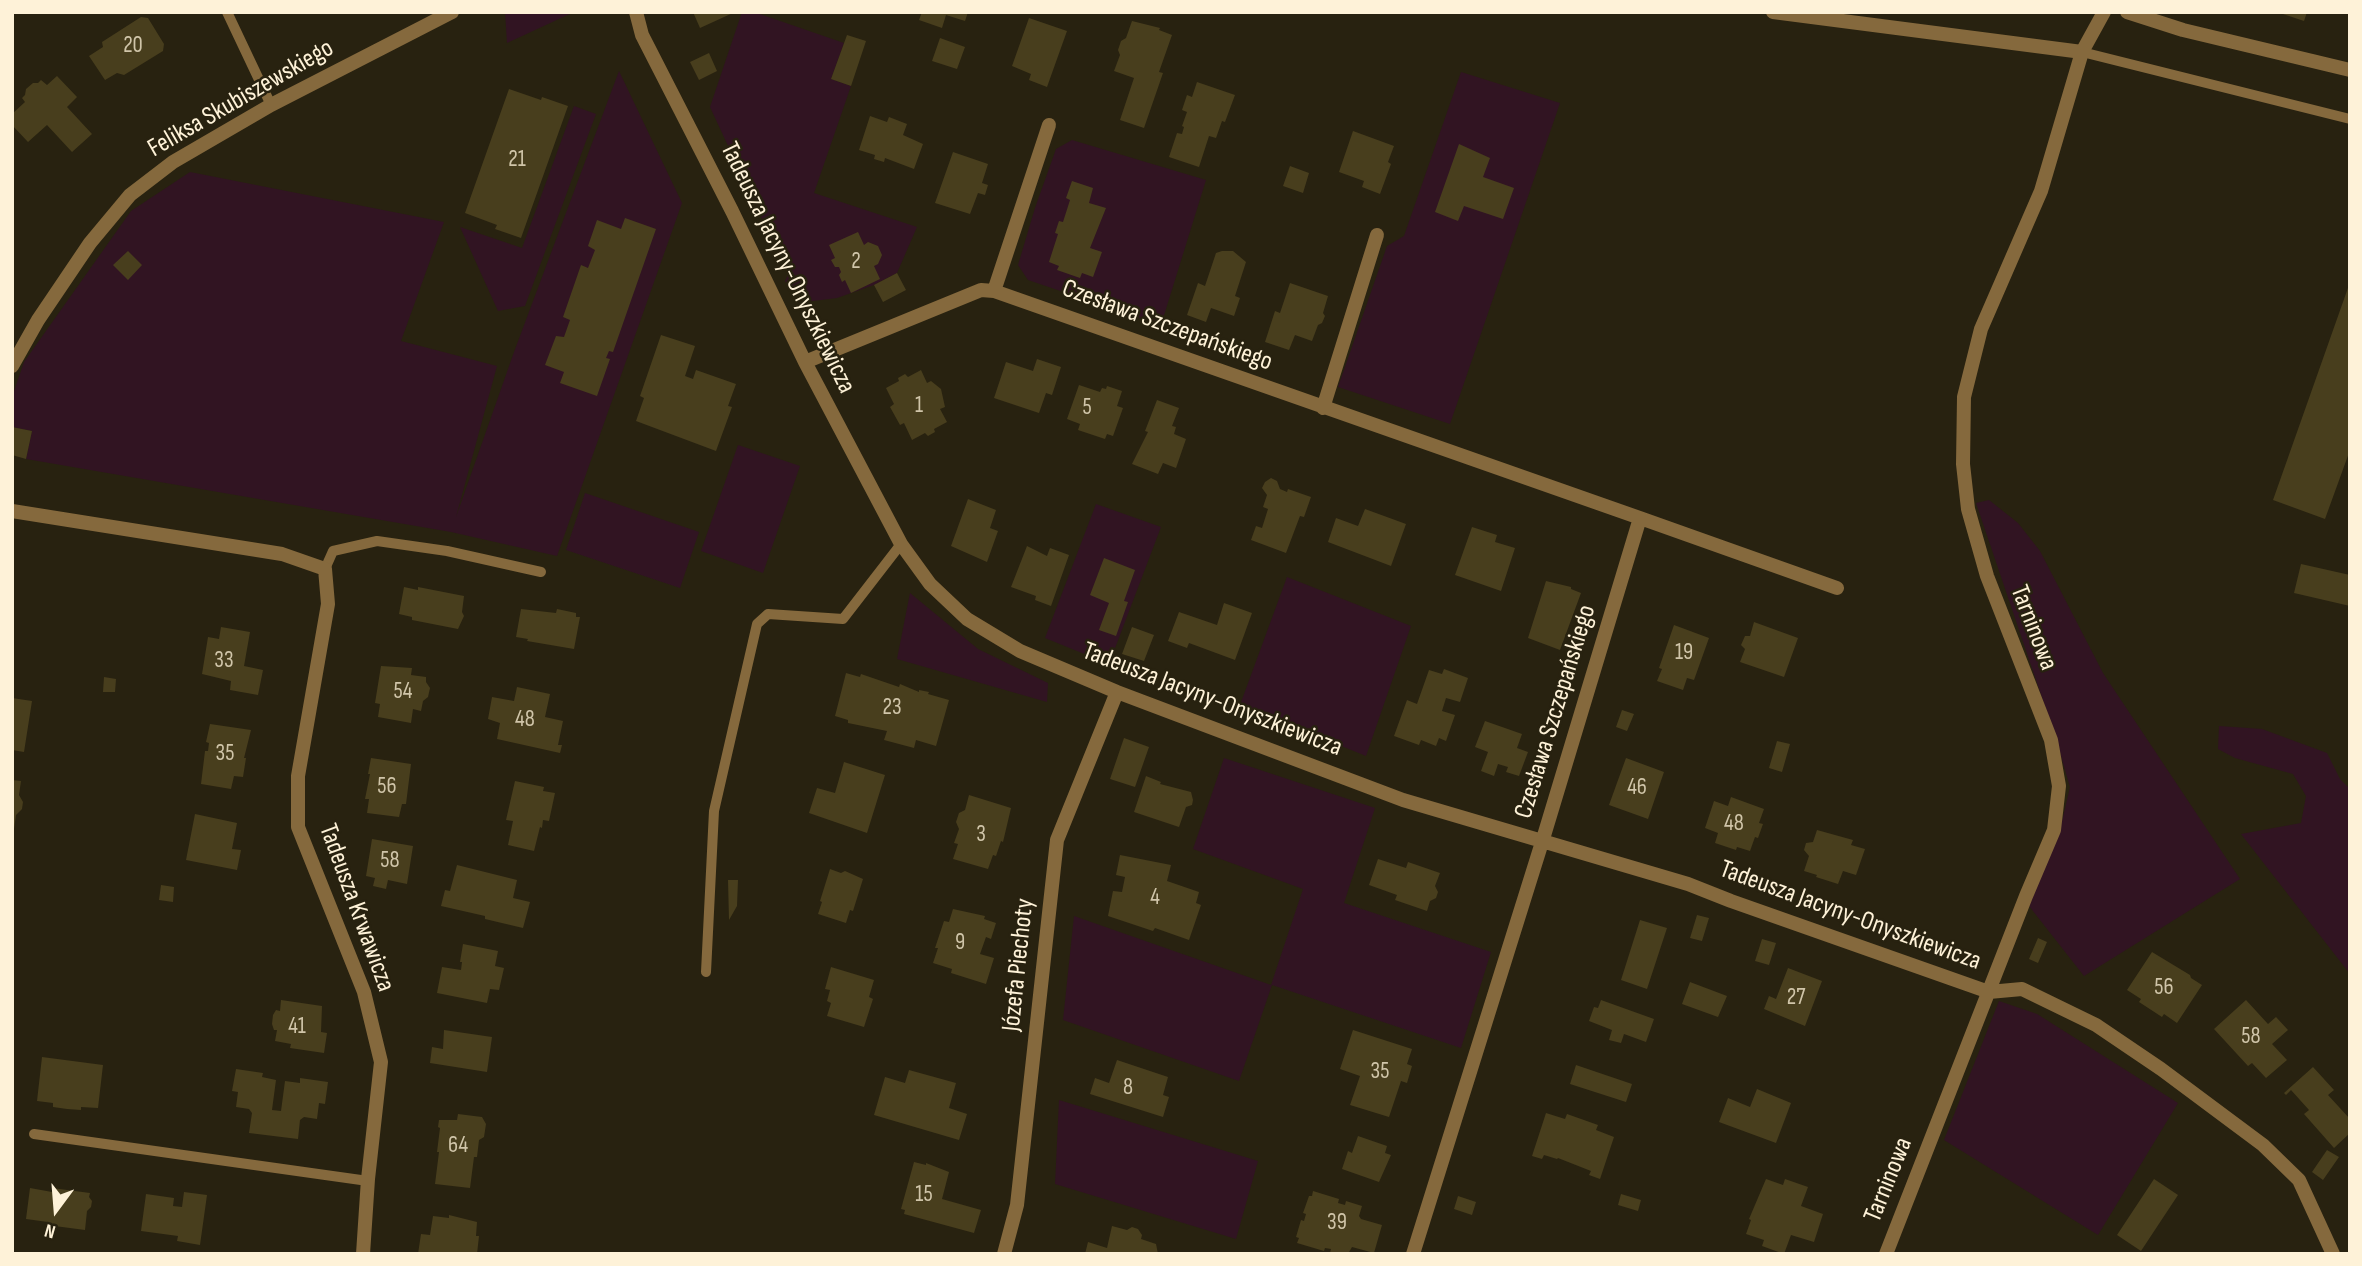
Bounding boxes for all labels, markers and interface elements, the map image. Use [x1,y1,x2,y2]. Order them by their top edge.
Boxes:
house number: 20 [123,32,143,60]
street label: Feliksa Skubiszewskiego [143,33,339,165]
street label: Tadeusza Jacyny-Onyszkiewicza [713,137,861,399]
house number: 21 [508,146,526,174]
house number: 2 [851,248,861,276]
street label: Czesława Szczepańskiego [1058,273,1276,379]
house number: 1 [915,392,923,420]
house number: 5 [1082,394,1092,422]
street label: Tarninowa [2003,581,2063,675]
street label: Czesława Szczepańskiego [1509,601,1603,823]
street label: Tadeusza Jacyny-Onyszkiewicza [1078,636,1346,764]
house number: 19 [1675,639,1693,667]
house number: 33 [214,647,234,675]
house number: 54 [394,678,412,706]
house number: 23 [882,694,902,722]
house number: 48 [515,706,535,734]
house number: 35 [216,740,234,768]
house number: 56 [377,773,397,801]
house number: 46 [1627,774,1647,802]
house number: 48 [1724,810,1744,838]
street label: Tadeusza Krwawicza [311,820,401,996]
house number: 3 [976,821,986,849]
house number: 58 [380,847,400,875]
street label: Tadeusza Jacyny-Onyszkiewicza [1715,854,1985,978]
house number: 4 [1150,884,1160,912]
street label: Józefa Piechoty [997,897,1041,1033]
house number: 9 [955,929,965,957]
house number: 56 [2154,974,2174,1002]
house number: 27 [1787,984,1805,1012]
house number: 41 [288,1013,306,1041]
house number: 58 [2241,1023,2261,1051]
house number: 35 [1371,1058,1389,1086]
house number: 8 [1123,1074,1133,1102]
house number: 64 [448,1132,468,1160]
street label: Tarninowa [1858,1133,1920,1227]
north arrow [21,1175,91,1245]
house number: 15 [915,1181,933,1209]
house number: 39 [1327,1209,1347,1237]
text: N [42,1218,58,1243]

